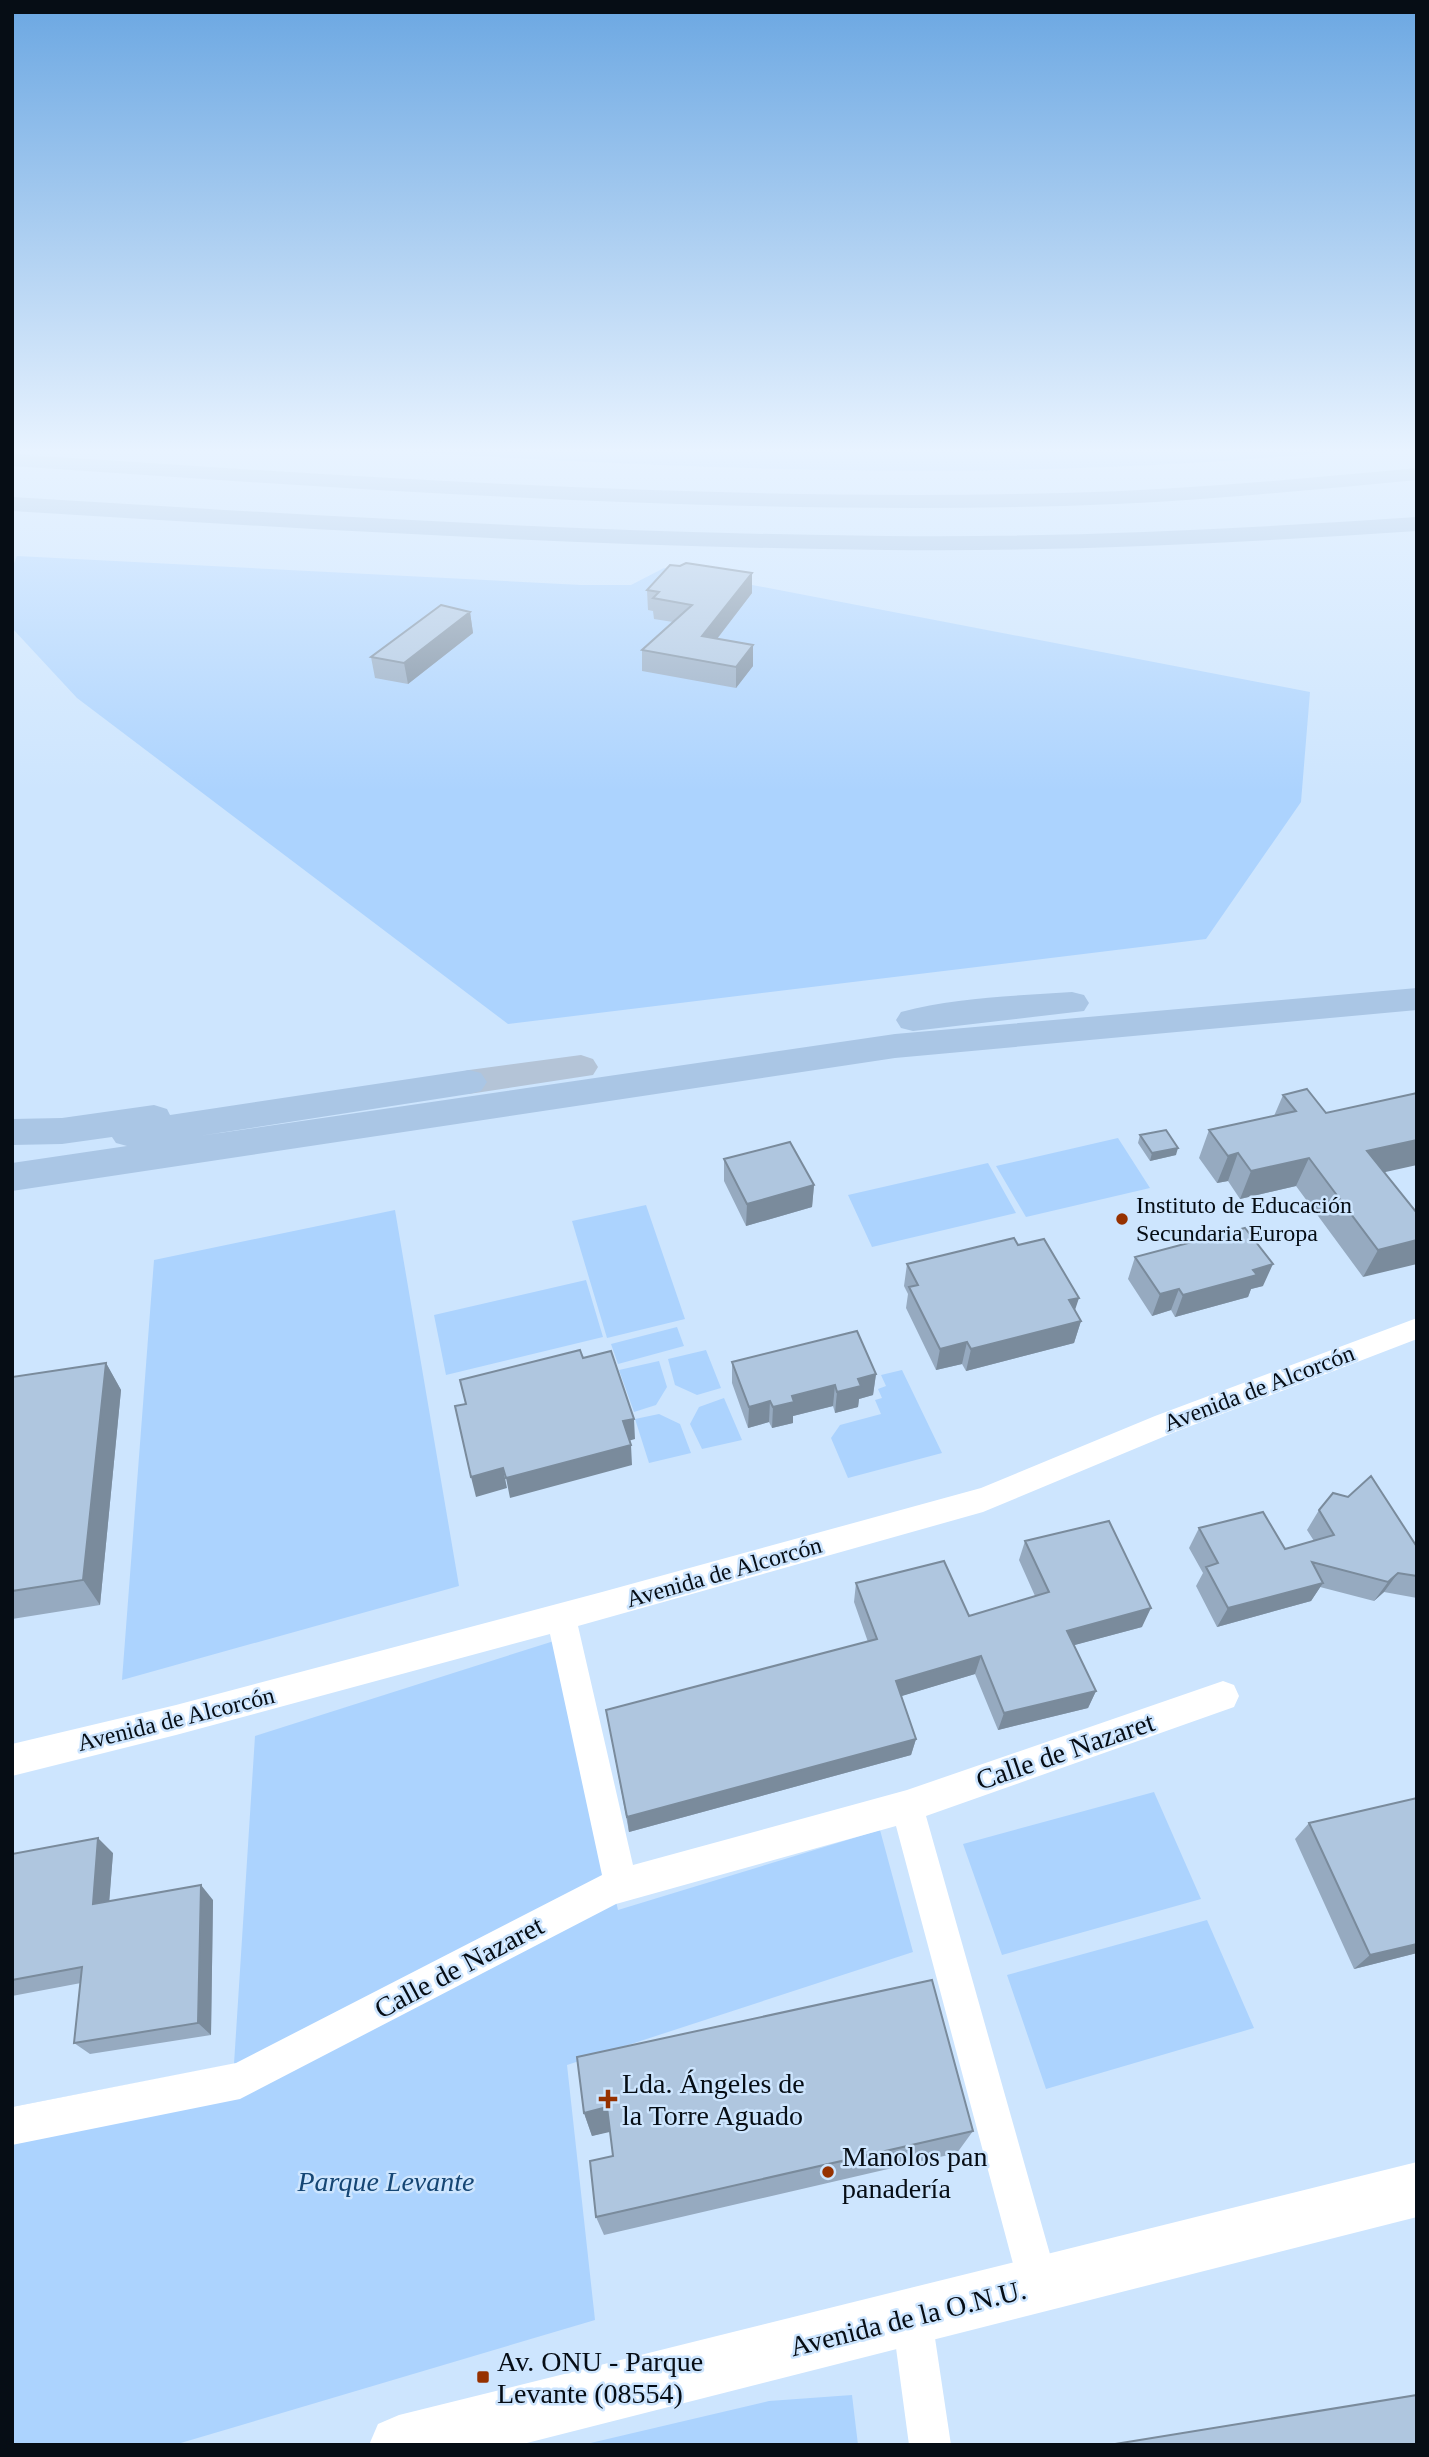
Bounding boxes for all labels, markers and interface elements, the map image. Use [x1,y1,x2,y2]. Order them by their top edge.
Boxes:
place label: Instituto de Educación Secundaria Europa [1136,1192,1352,1246]
marker: Instituto de Educación Secundaria Europa [1114,1211,1130,1227]
street label: Avenida de Alcorcón [1160,1340,1358,1436]
street label: Avenida de Alcorcón [623,1532,825,1612]
street label: Avenida de Alcorcón [75,1682,277,1756]
street label: Calle de Nazaret [972,1706,1158,1796]
street label: Calle de Nazaret [369,1909,549,2024]
place label: Lda. Ángeles de la Torre Aguado [622,2068,805,2131]
marker: Lda. Ángeles de la Torre Aguado [600,2091,616,2107]
place label: Manolos pan panadería [842,2141,987,2204]
marker: Manolos pan panadería [820,2164,836,2180]
park label: Parque Levante [296,2166,475,2197]
street label: Avenida de la O.N.U. [787,2274,1029,2362]
place label: Av. ONU - Parque Levante (08554) [497,2346,703,2409]
marker: Av. ONU - Parque Levante (08554) [475,2369,491,2385]

